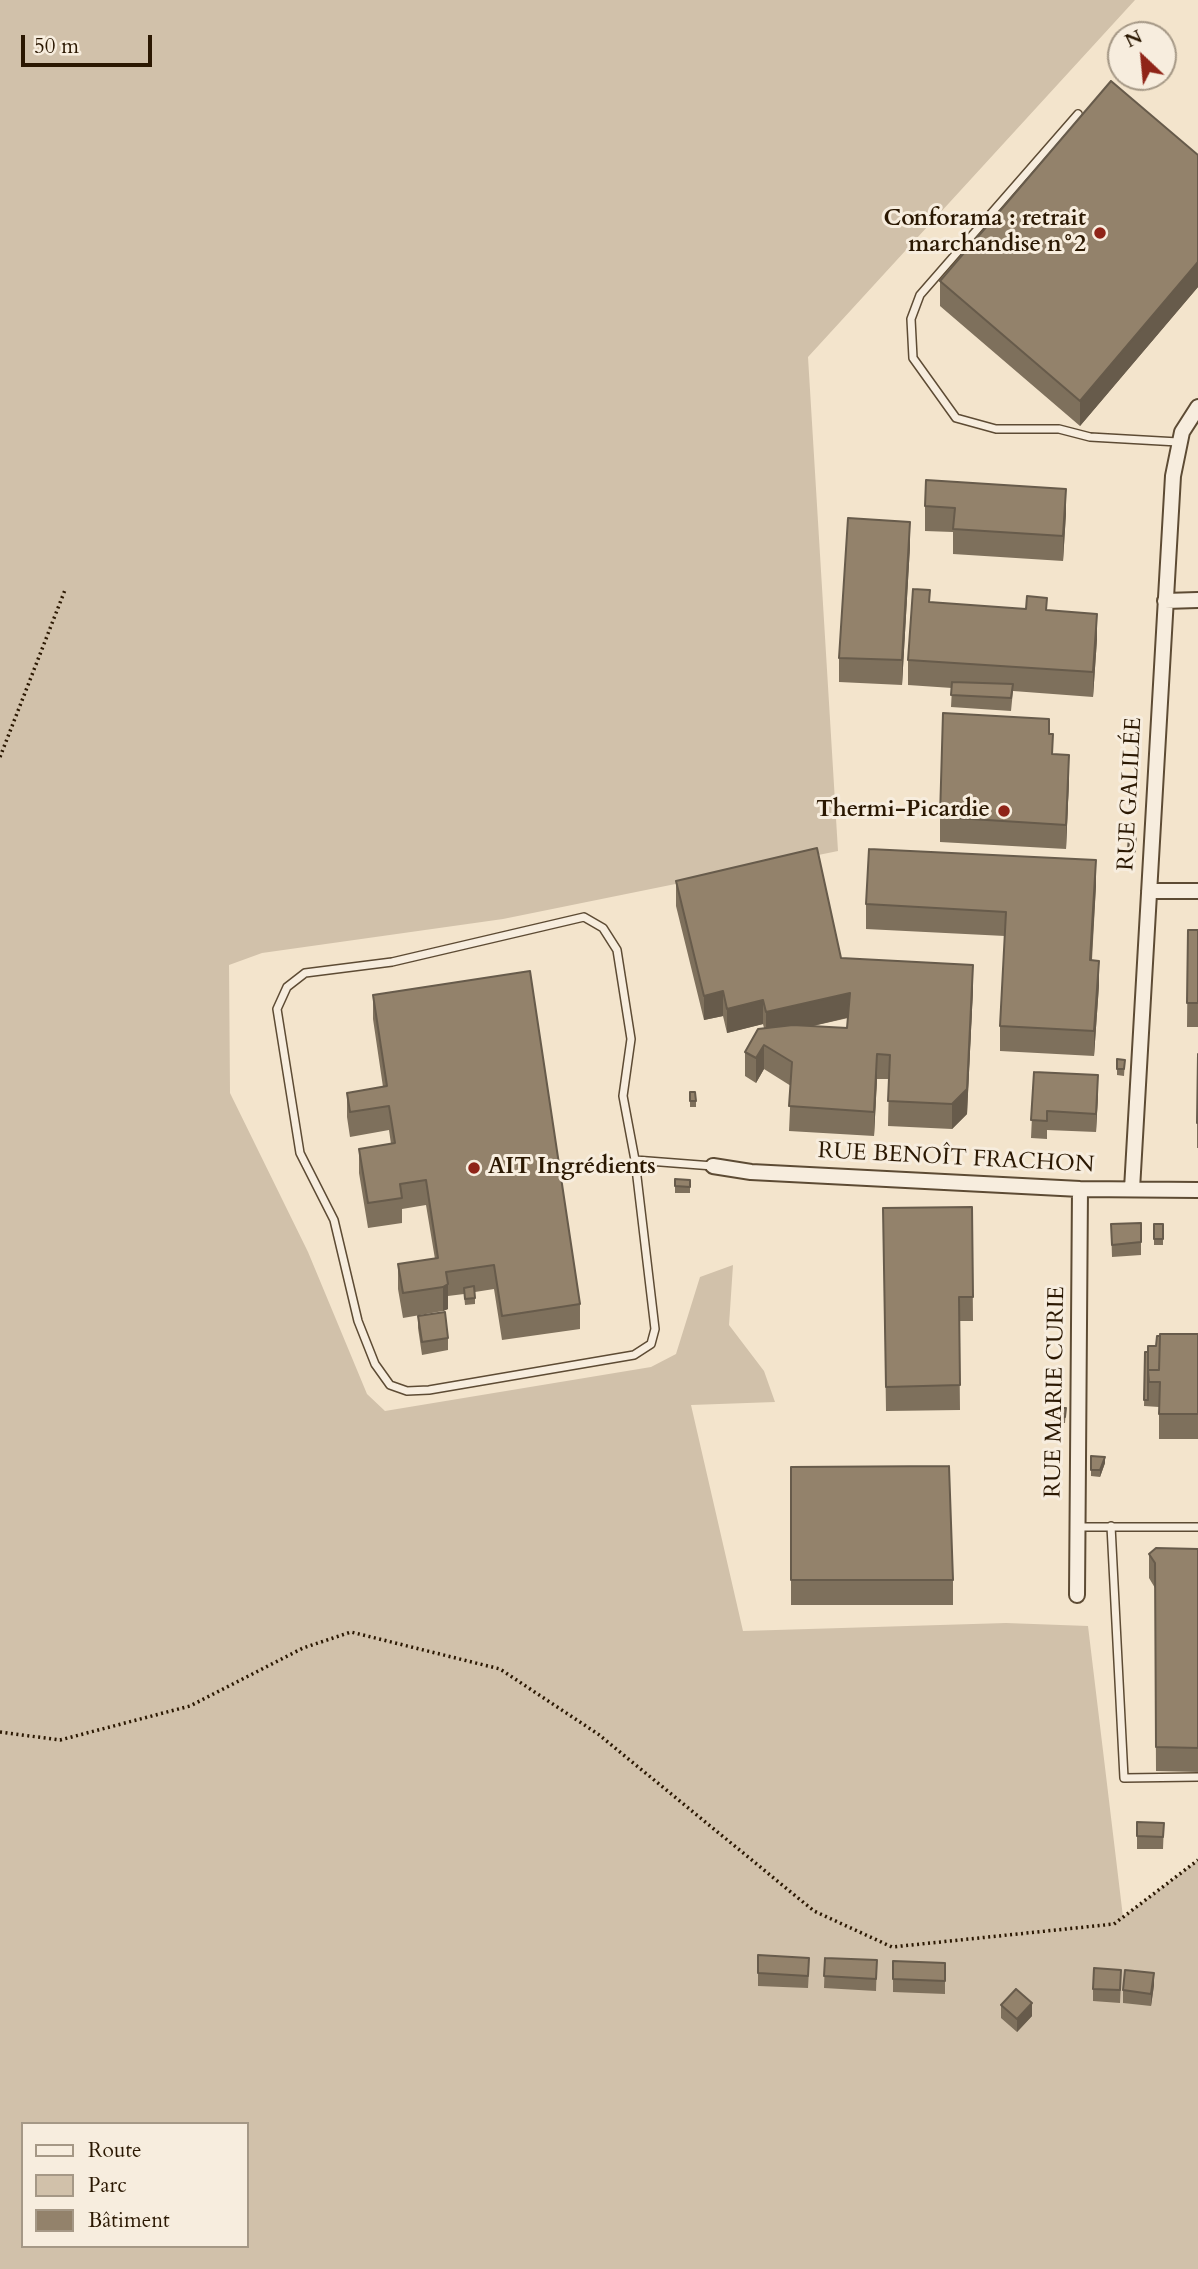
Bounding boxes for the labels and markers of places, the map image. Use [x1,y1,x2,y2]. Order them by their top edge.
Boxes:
place label: Conforama : retrait marchandise n°2 [883,206,1086,260]
marker: Conforama : retrait marchandise n°2 [1092,225,1108,241]
place label: Thermi-Picardie [816,797,990,825]
marker: Thermi-Picardie [996,803,1012,819]
place label: AIT Ingrédients [488,1154,656,1182]
marker: AIT Ingrédients [466,1160,482,1176]

